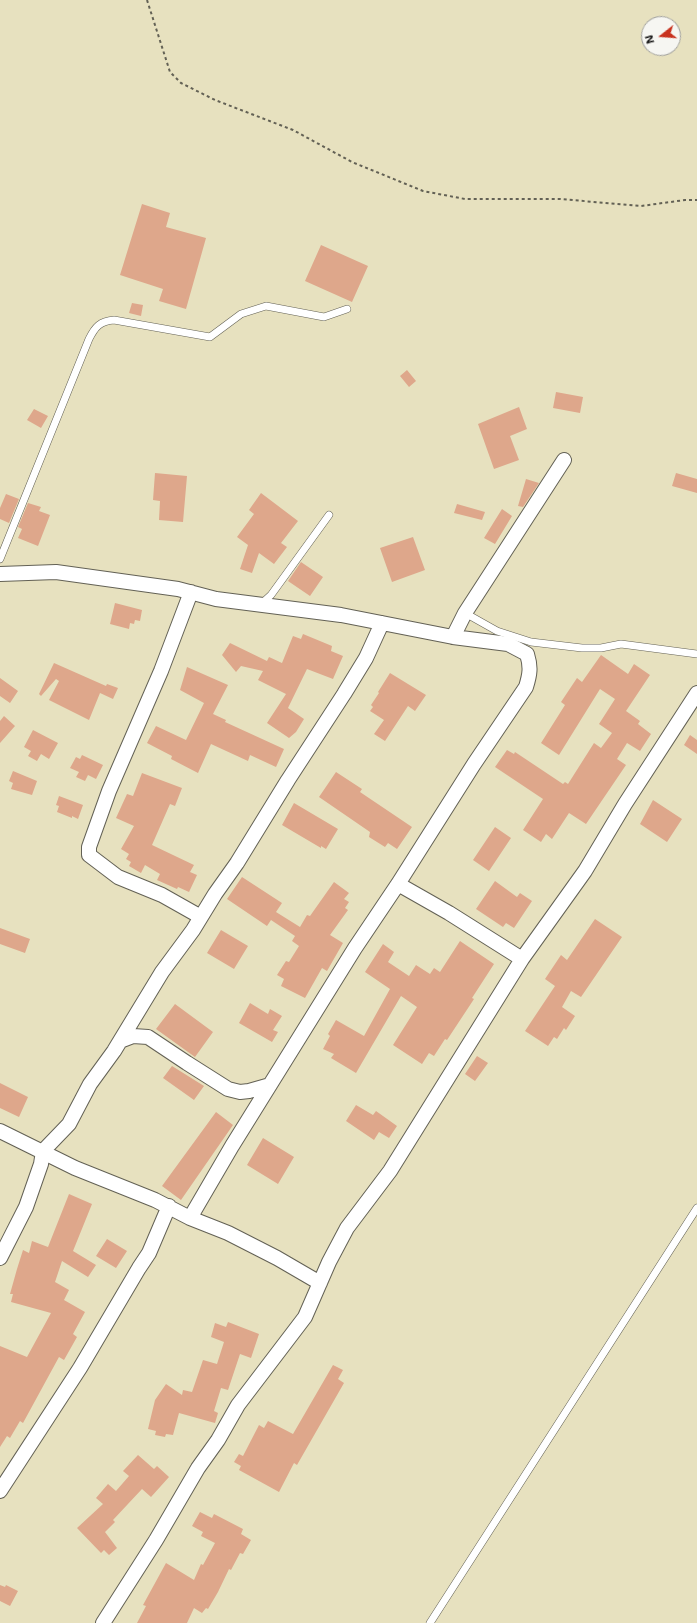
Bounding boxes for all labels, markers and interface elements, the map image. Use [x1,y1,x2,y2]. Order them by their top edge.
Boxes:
north arrow [641,16,681,56]
text: N [642,33,658,46]

